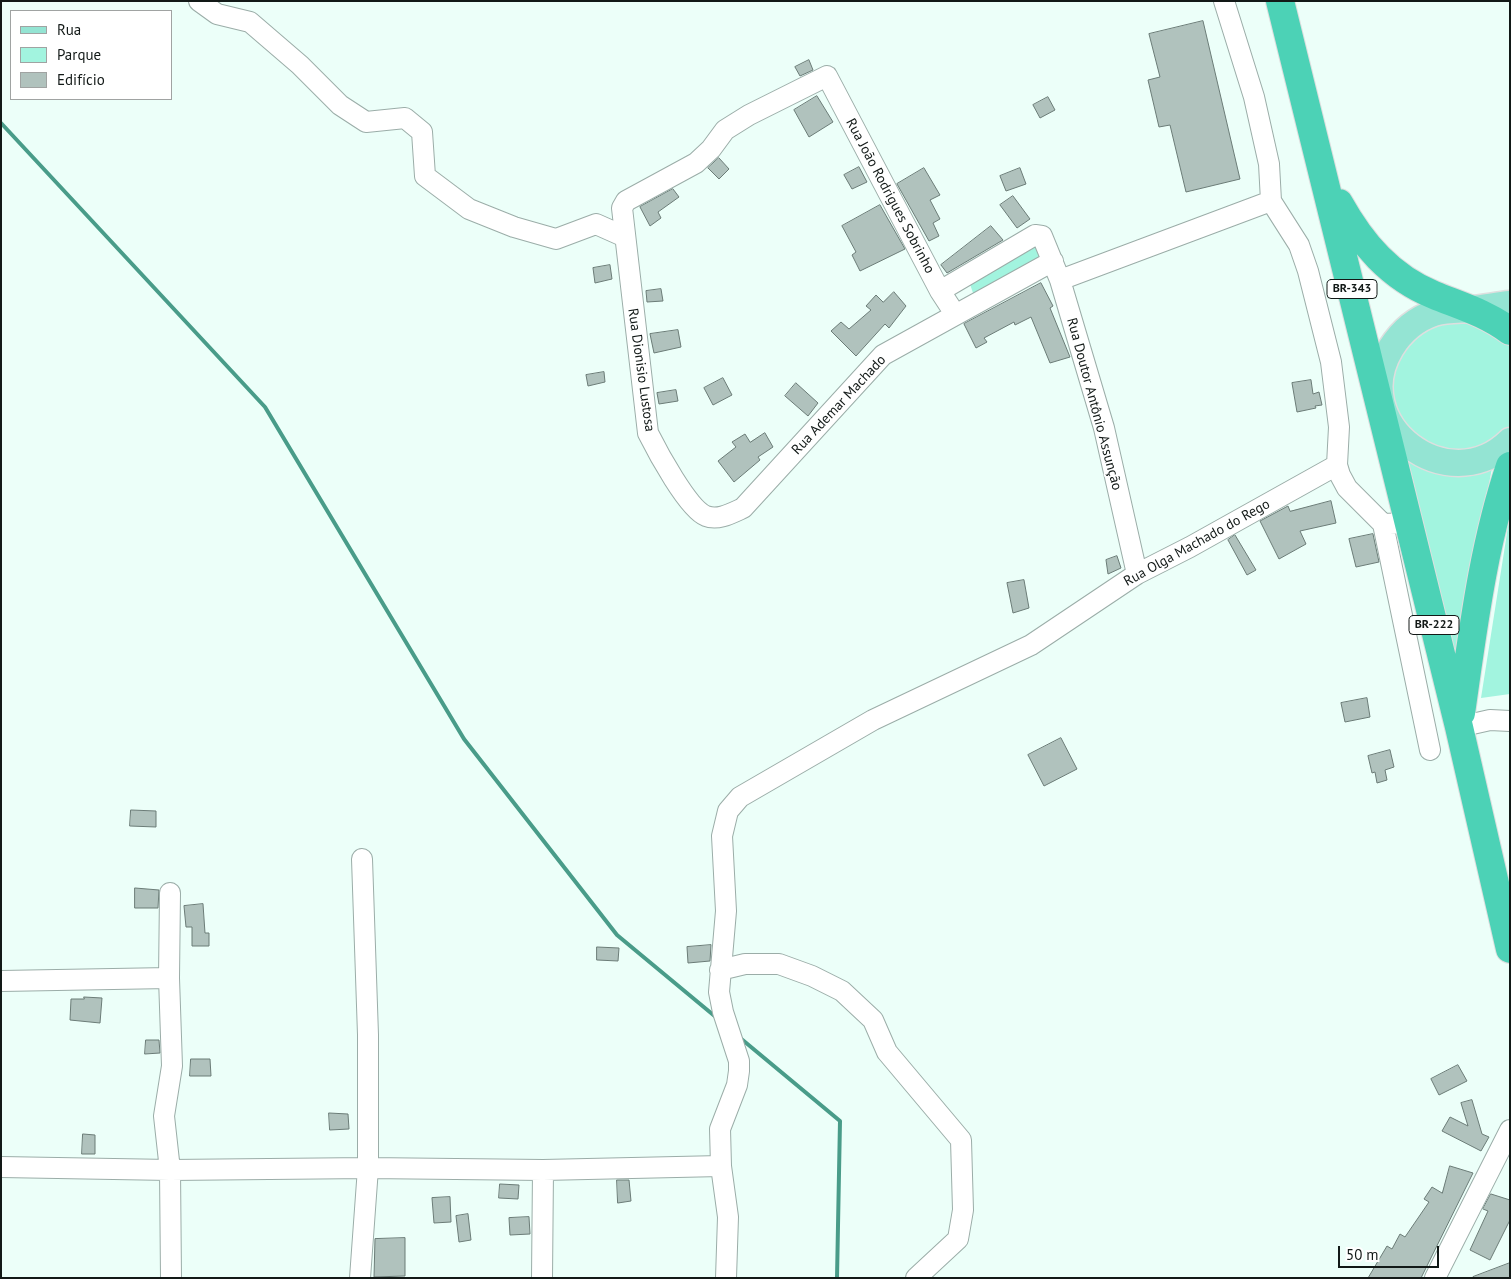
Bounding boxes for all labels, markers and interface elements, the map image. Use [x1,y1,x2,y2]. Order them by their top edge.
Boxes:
legend [10,10,172,100]
text: Rua [57,20,81,39]
text: Parque [57,45,101,64]
text: Edifício [57,70,105,89]
street label: Rua João Rodrigues Sobrinho [842,116,938,276]
road number: BR-343 [1327,280,1377,298]
street label: Rua Dionisio Lustosa [624,307,658,433]
street label: Rua Doutor Antônio Assunção [1063,316,1125,492]
street label: Rua Ademar Machado [789,352,889,458]
street label: Rua Olga Machado do Rego [1121,496,1273,590]
road number: BR-222 [1409,616,1459,634]
scale bar [1341,1236,1442,1268]
text: 50 m [1346,1245,1379,1264]

